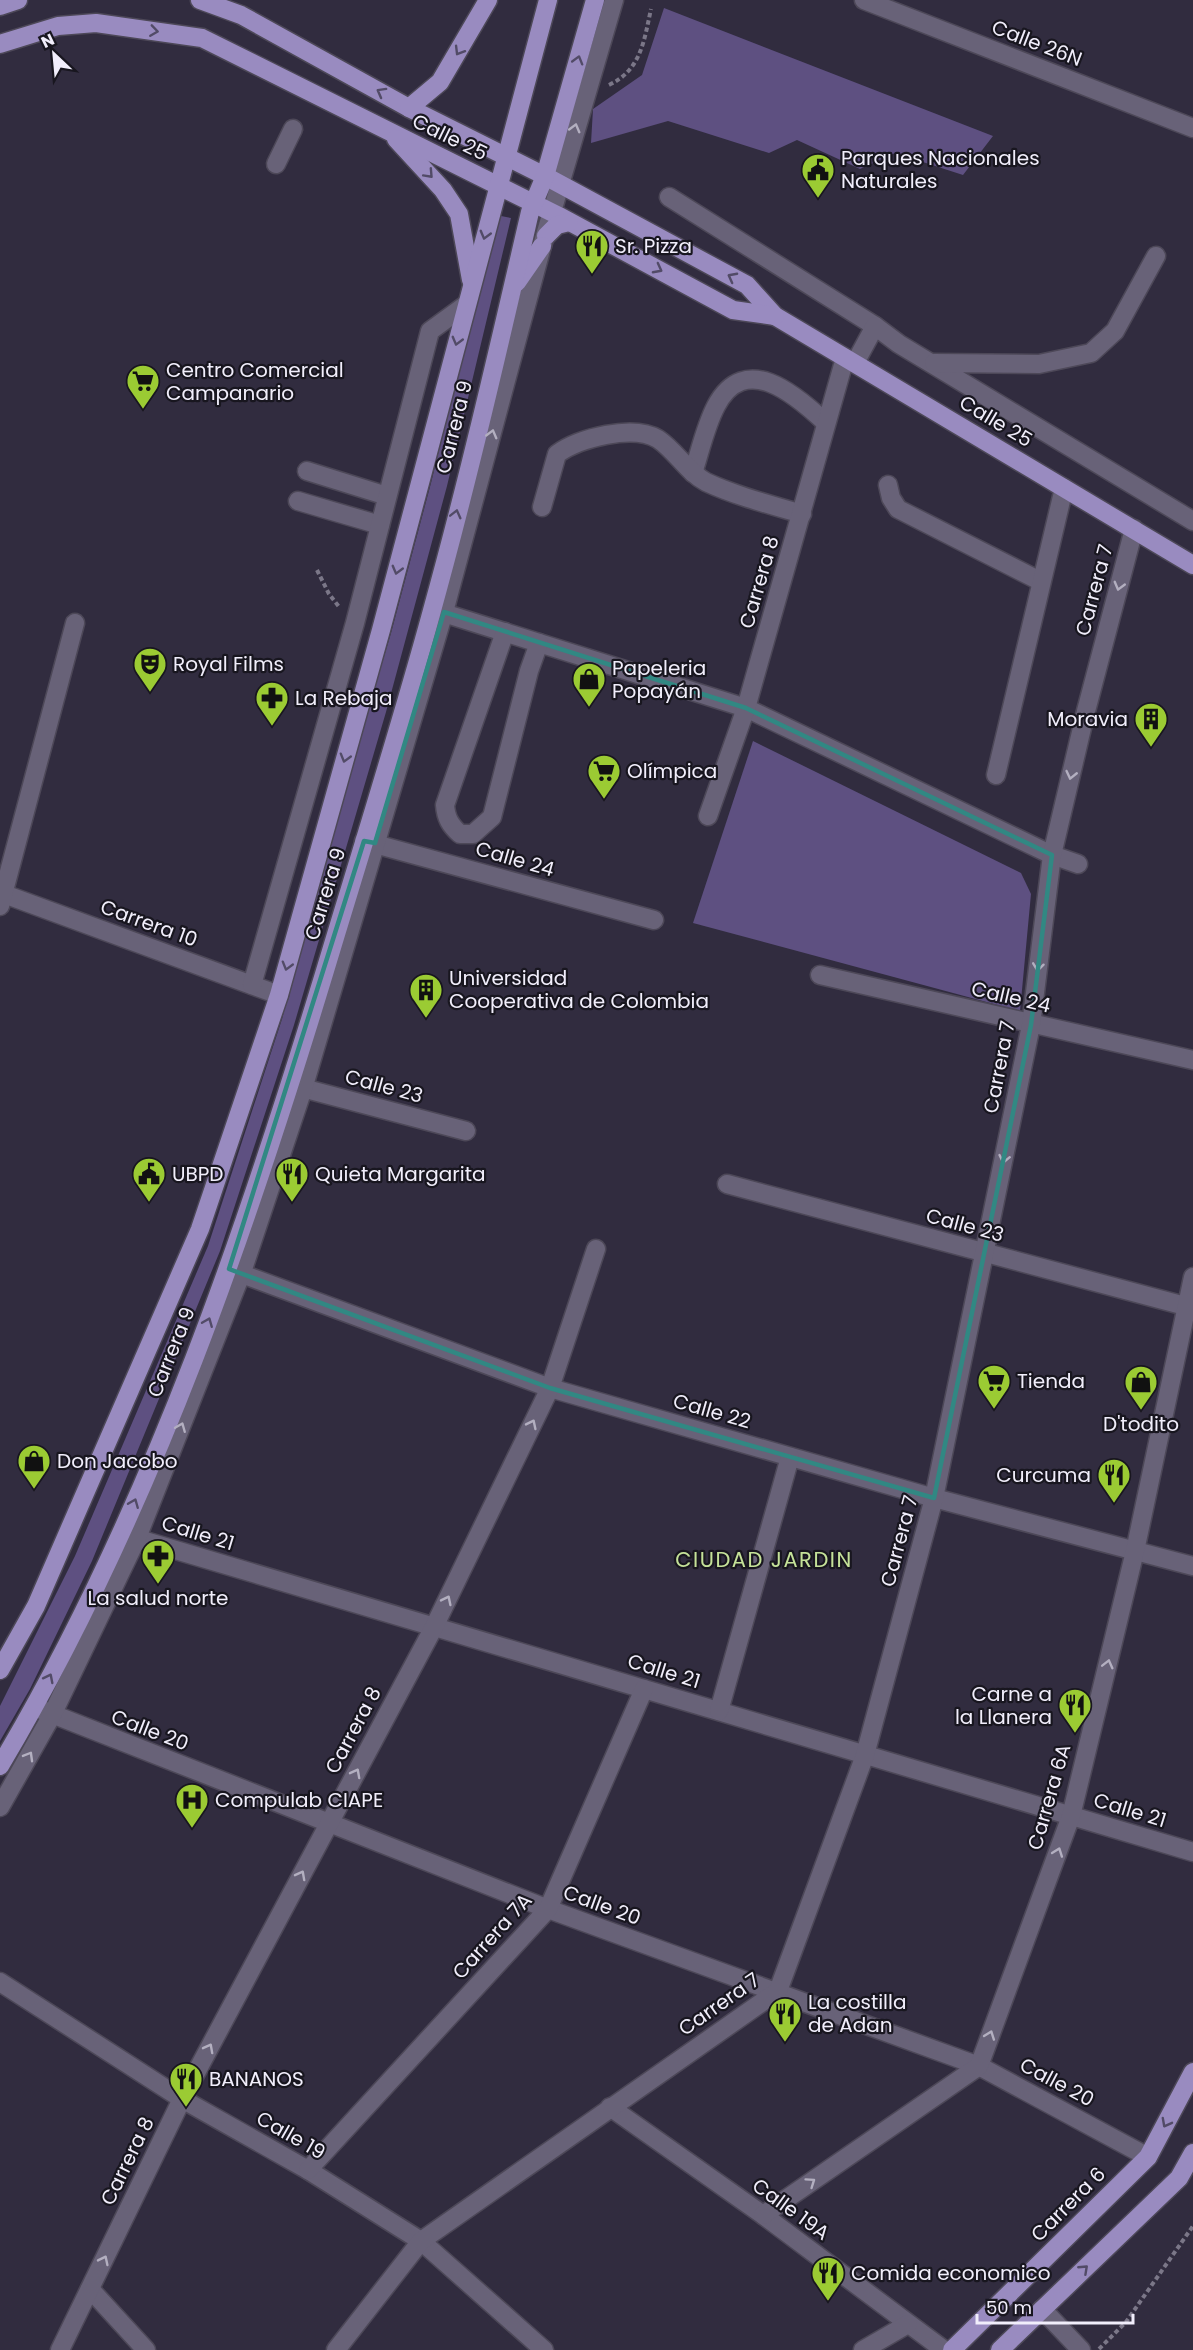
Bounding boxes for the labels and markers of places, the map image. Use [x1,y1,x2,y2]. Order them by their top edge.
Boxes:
place label: Parques Nacionales Naturales [841,144,1040,195]
public building icon: Parques Nacionales Naturales [800,152,836,199]
restaurant icon: Sr. Pizza [574,228,610,275]
place label: Sr. Pizza [615,232,692,260]
place label: Centro Comercial Campanario [166,356,344,407]
supermarket icon: Centro Comercial Campanario [125,363,161,410]
theatre icon: Royal Films [132,646,168,693]
place label: Royal Films [173,650,284,678]
place label: Papeleria Popayán [612,654,706,705]
shop icon: Papeleria Popayán [571,661,607,708]
pharmacy icon: La Rebaja [254,680,290,727]
place label: La Rebaja [295,684,393,712]
building icon: Moravia [1133,701,1169,748]
place label: Moravia [1047,705,1128,733]
supermarket icon: Olímpica [586,753,622,800]
place label: Olímpica [627,757,717,785]
place label: Universidad Cooperativa de Colombia [449,964,709,1015]
building icon: Universidad Cooperativa de Colombia [408,972,444,1019]
public building icon: UBPD [131,1156,167,1203]
restaurant icon: Quieta Margarita [274,1156,310,1203]
place label: UBPD [172,1160,223,1188]
place label: Quieta Margarita [315,1160,485,1188]
supermarket icon: Tienda [976,1363,1012,1410]
shop icon: D'todito [1123,1364,1159,1411]
place label: Tienda [1017,1367,1085,1395]
place label: D'todito [1103,1410,1179,1438]
shop icon: Don Jacobo [16,1443,52,1490]
place label: Don Jacobo [57,1447,177,1475]
restaurant icon: Curcuma [1096,1457,1132,1504]
place label: Curcuma [996,1461,1091,1489]
pharmacy icon: La salud norte [140,1538,176,1585]
place label: La salud norte [88,1584,228,1612]
place label: Carne a la Llanera [955,1680,1052,1731]
restaurant icon: Carne a la Llanera [1057,1687,1093,1734]
hospital icon: Compulab CIAPE [174,1782,210,1829]
place label: Compulab CIAPE [215,1786,383,1814]
place label: La costilla de Adan [808,1988,906,2039]
restaurant icon: La costilla de Adan [767,1996,803,2043]
restaurant icon: BANANOS [168,2061,204,2108]
place label: BANANOS [209,2065,304,2093]
restaurant icon: Comida economico [810,2255,846,2302]
place label: Comida economico [851,2259,1051,2287]

